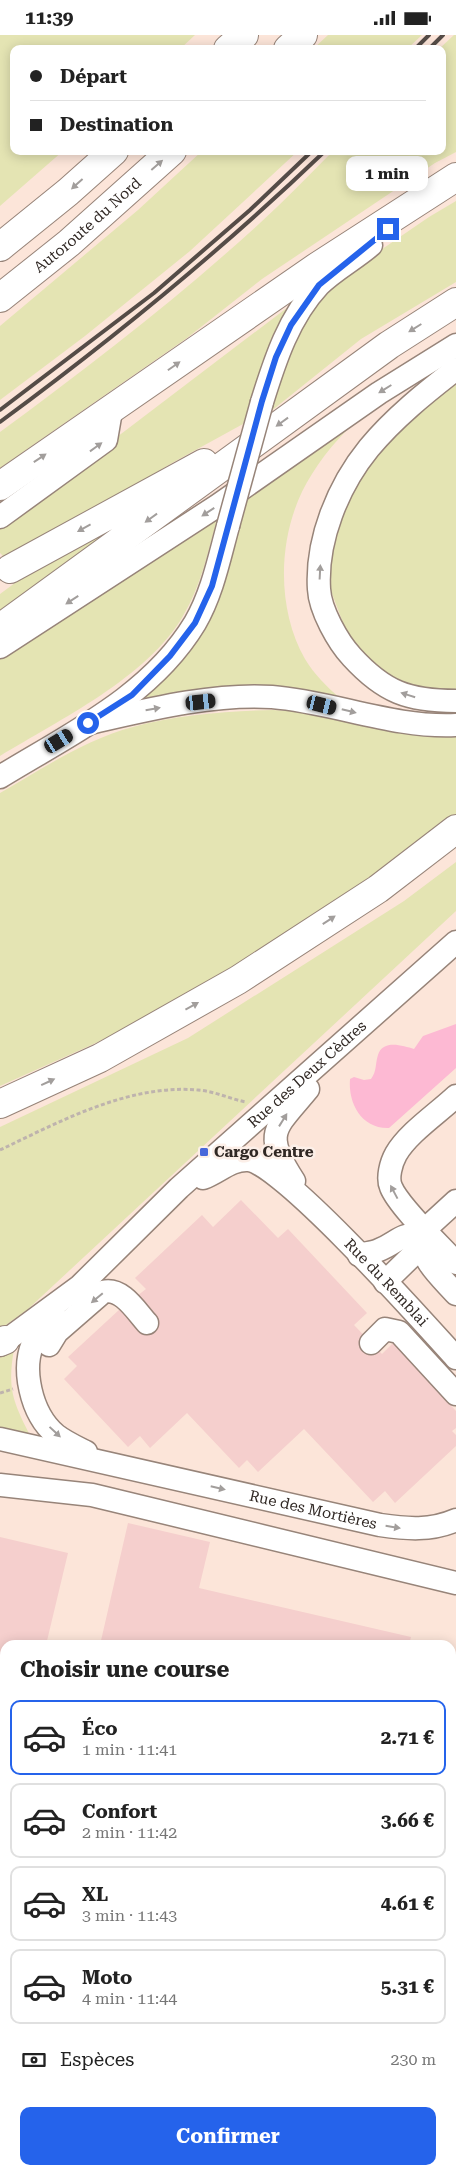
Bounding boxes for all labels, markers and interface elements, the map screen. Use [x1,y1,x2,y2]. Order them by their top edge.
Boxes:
text: 11:39 [25,6,74,29]
text: Départ [60,65,127,88]
text: Destination [60,113,173,136]
callout: 1 min [347,156,429,191]
one-way arrow [151,159,164,170]
text: 1 min [365,164,409,183]
street label: Autoroute du Nord [30,174,145,276]
one-way arrow [72,178,84,190]
route end [377,218,399,240]
one-way arrow [408,323,421,333]
one-way arrow [167,361,181,371]
one-way arrow [378,385,391,394]
one-way arrow [275,417,289,427]
one-way arrow [89,442,102,452]
one-way arrow [34,454,47,463]
one-way arrow [201,507,215,517]
one-way arrow [145,513,158,523]
one-way arrow [76,524,91,532]
one-way arrow [317,564,325,580]
one-way arrow [65,596,78,605]
one-way arrow [400,691,415,699]
car [185,693,216,711]
car [305,694,338,716]
one-way arrow [146,705,162,713]
one-way arrow [341,708,356,716]
route start [77,712,99,734]
car [42,727,75,755]
one-way arrow [323,916,336,925]
one-way arrow [185,1002,198,1011]
street label: Rue des Deux Cèdres [244,1017,370,1132]
one-way arrow [41,1077,55,1085]
one-way arrow [278,1113,287,1127]
place label: Cargo Centre [214,1143,314,1161]
marker: Cargo Centre [198,1146,210,1158]
one-way arrow [390,1184,398,1199]
street label: Rue du Remblai [341,1235,432,1330]
one-way arrow [91,1292,103,1304]
one-way arrow [48,1426,60,1438]
one-way arrow [210,1484,225,1492]
street label: Rue des Mortières [248,1487,379,1533]
one-way arrow [386,1524,402,1532]
text: Choisir une course [20,1657,229,1682]
icon: car [22,1715,67,1760]
text: Éco [82,1717,118,1740]
text: 2.71 € [381,1726,434,1749]
text: 1 min · 11:41 [82,1740,177,1759]
icon: car [22,1798,67,1843]
text: Confort [82,1800,157,1823]
text: 3.66 € [381,1809,434,1832]
text: 2 min · 11:42 [82,1823,177,1842]
icon: car [22,1881,67,1926]
text: XL [82,1883,108,1906]
text: 4.61 € [381,1892,434,1915]
text: 3 min · 11:43 [82,1906,177,1925]
icon: car [22,1964,67,2009]
text: Moto [82,1966,132,1989]
text: 5.31 € [381,1975,434,1998]
text: 4 min · 11:44 [82,1989,177,2008]
icon: cash [20,2046,48,2074]
text: Espèces [60,2048,134,2071]
text: 230 m [390,2050,436,2069]
button: Confirmer [20,2107,436,2165]

